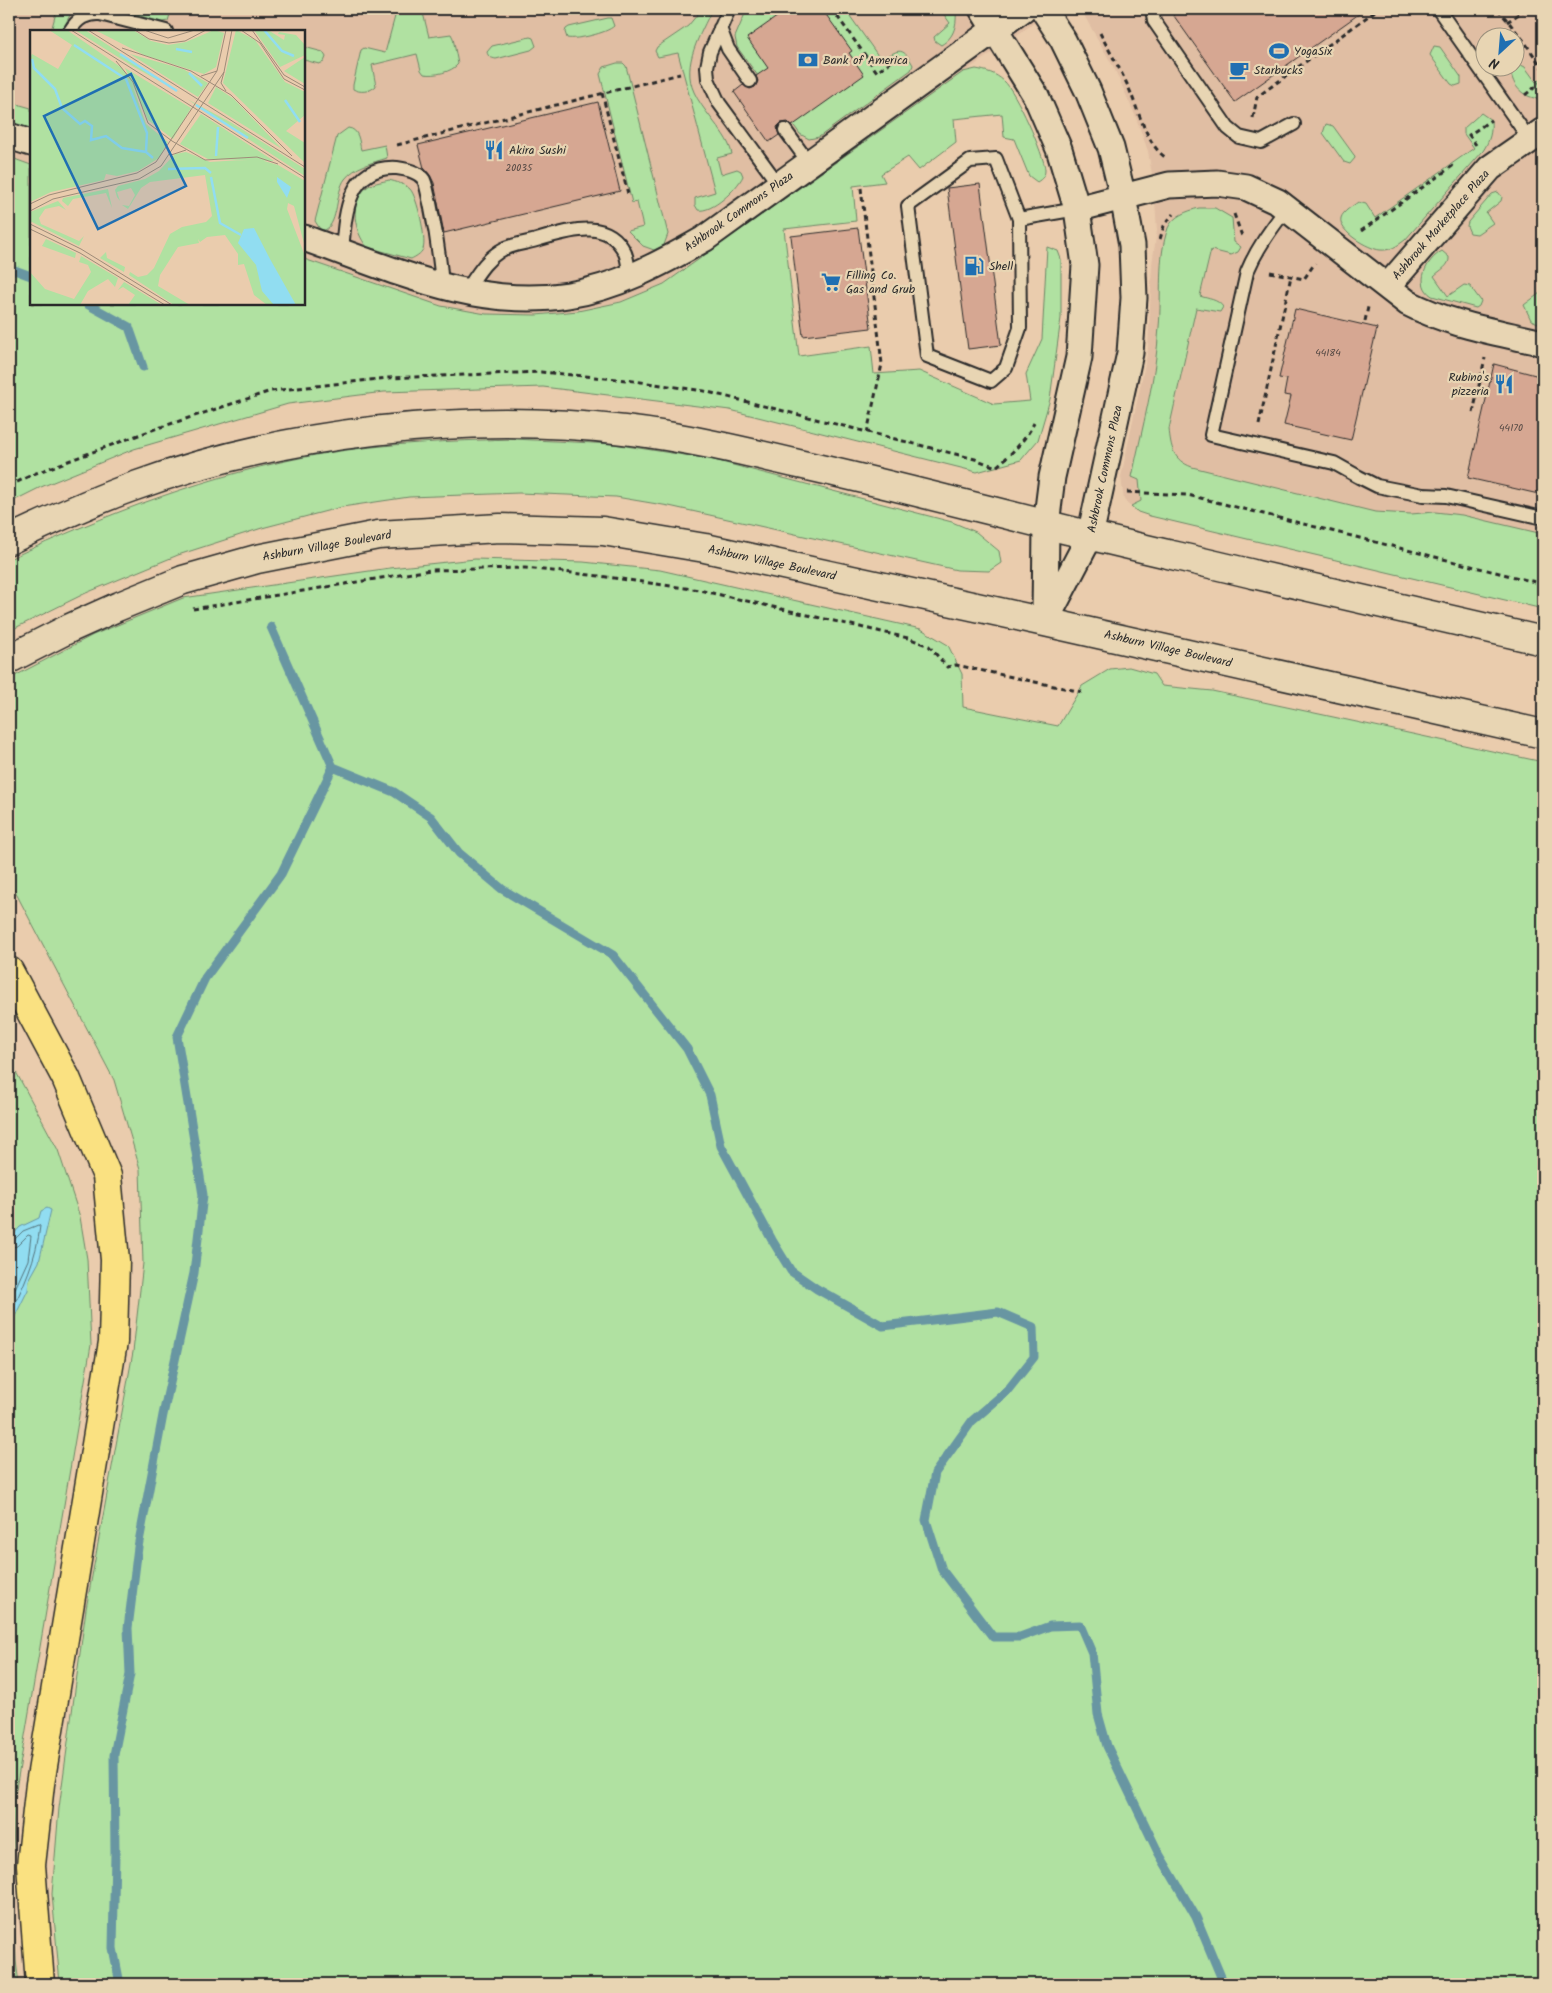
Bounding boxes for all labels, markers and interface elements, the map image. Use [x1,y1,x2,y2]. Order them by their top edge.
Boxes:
north arrow [1474,28,1524,78]
inset map [30,30,305,305]
sports icon: YogaSix [1268,40,1290,62]
place label: YogaSix [1294,42,1333,61]
bank icon: Bank of America [797,49,819,71]
place label: Bank of America [823,51,908,70]
text: N [1486,51,1504,75]
cafe icon: Starbucks [1228,59,1250,81]
place label: Starbucks [1254,61,1303,80]
restaurant icon: Akira Sushi [483,139,505,161]
place label: Akira Sushi [509,141,567,160]
house number: 20035 [506,160,533,176]
street label: Ashbrook Marketplace Plaza [1388,165,1495,284]
street label: Ashbrook Commons Plaza [680,167,798,257]
fuel station icon: Shell [963,255,985,277]
place label: Shell [989,257,1013,276]
place label: Filling Co. Gas and Grub [846,266,916,299]
supermarket icon: Filling Co. Gas and Grub [820,271,842,293]
house number: 44184 [1315,345,1341,361]
place label: Rubino's pizzeria [1448,368,1489,401]
restaurant icon: Rubino's pizzeria [1493,373,1515,395]
street label: Ashbrook Commons Plaza [1082,403,1128,535]
house number: 44170 [1499,420,1523,436]
street label: Ashburn Village Boulevard [261,525,394,567]
street label: Ashburn Village Boulevard [706,540,839,586]
street label: Ashburn Village Boulevard [1102,625,1235,673]

